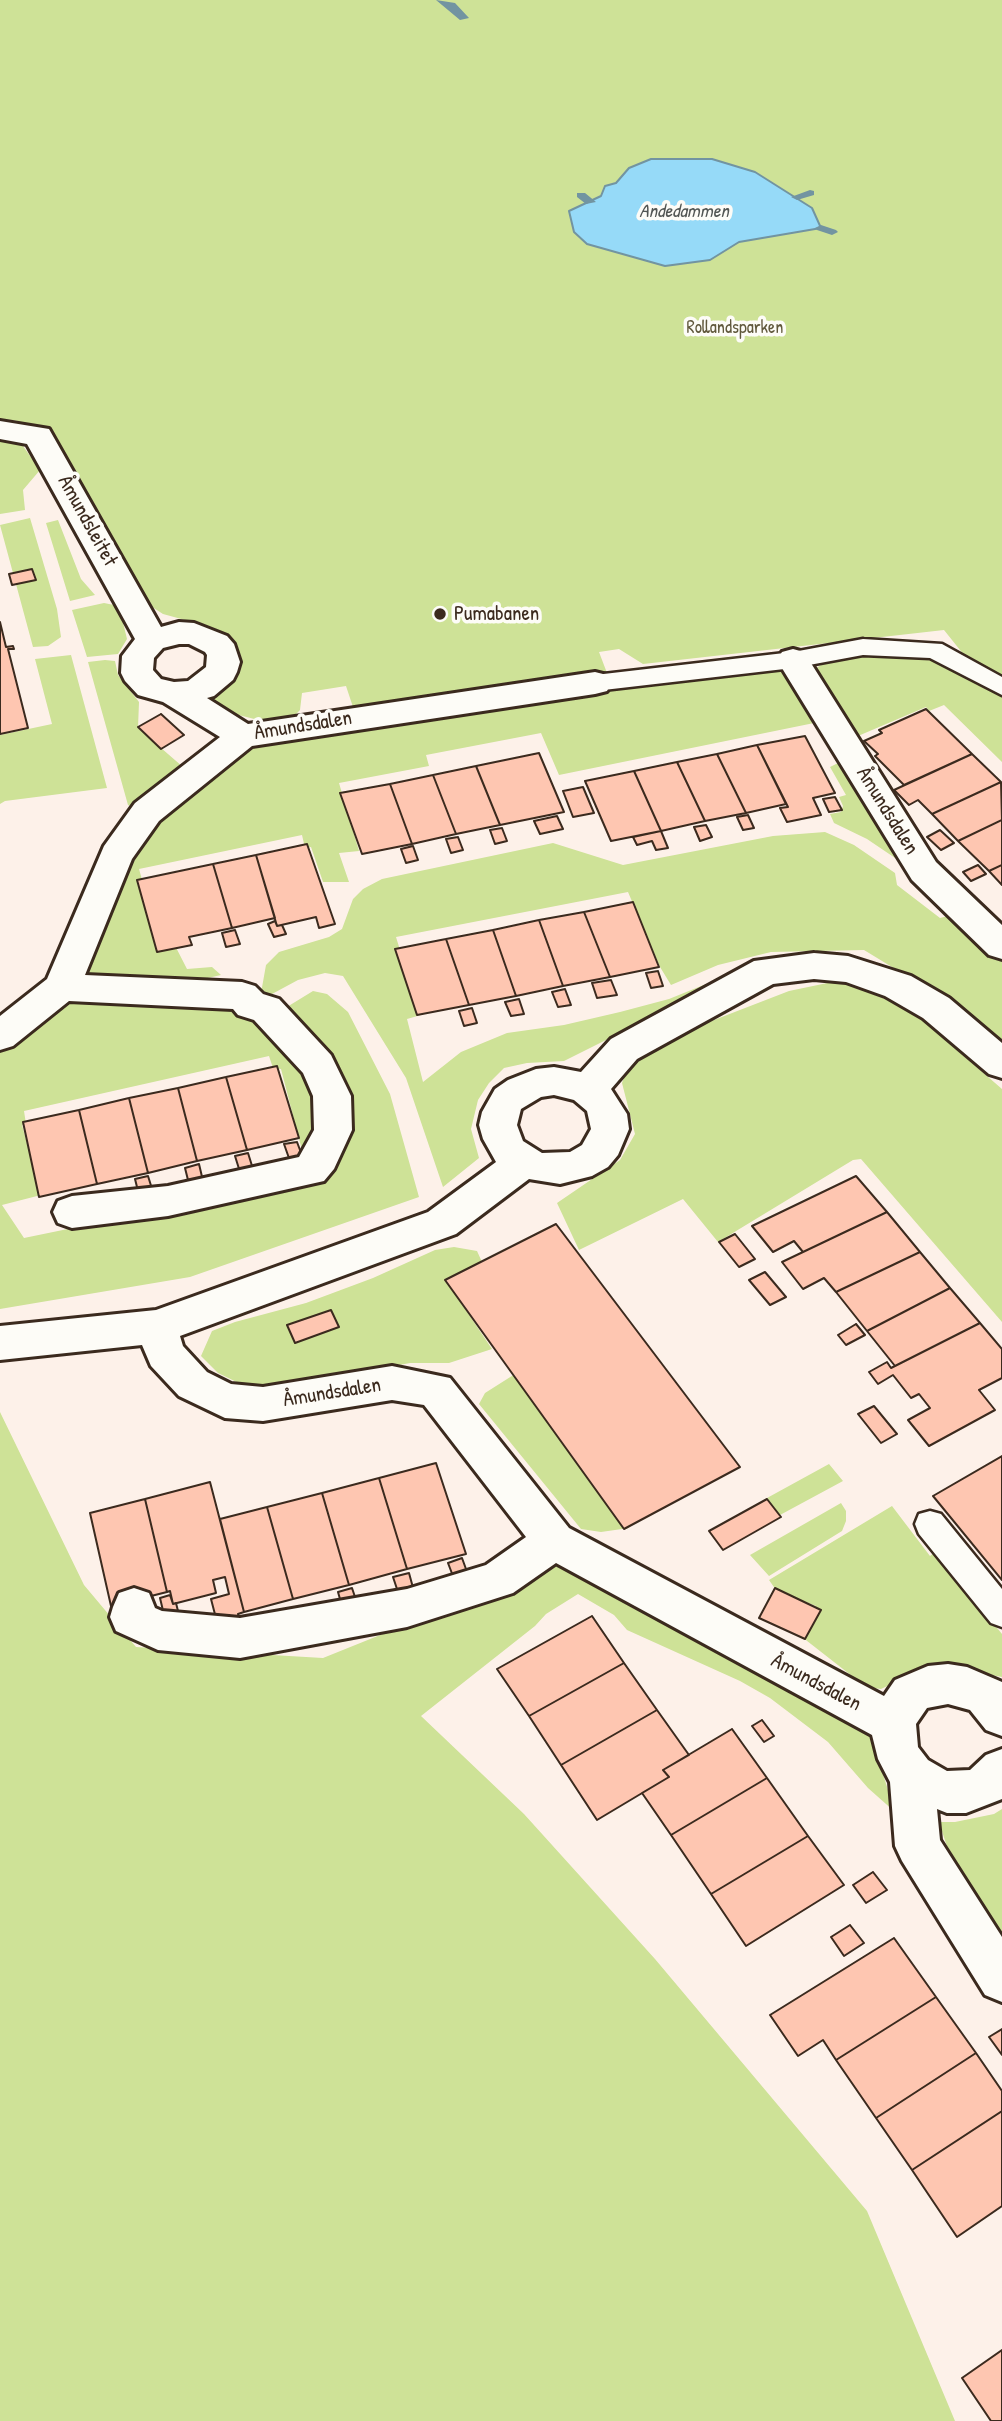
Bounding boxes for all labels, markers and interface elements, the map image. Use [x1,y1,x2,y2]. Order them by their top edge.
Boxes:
water label: Andedammen [639,201,729,223]
park label: Rollandsparken [687,317,783,339]
street label: Åmundsleitet [52,471,122,571]
place label: Pumabanen [454,601,539,627]
marker: Pumabanen [432,606,448,622]
street label: Åmundsdalen [252,706,354,746]
street label: Åmundsdalen [850,763,924,859]
street label: Åmundsdalen [281,1373,383,1413]
street label: Åmundsdalen [767,1649,865,1717]

